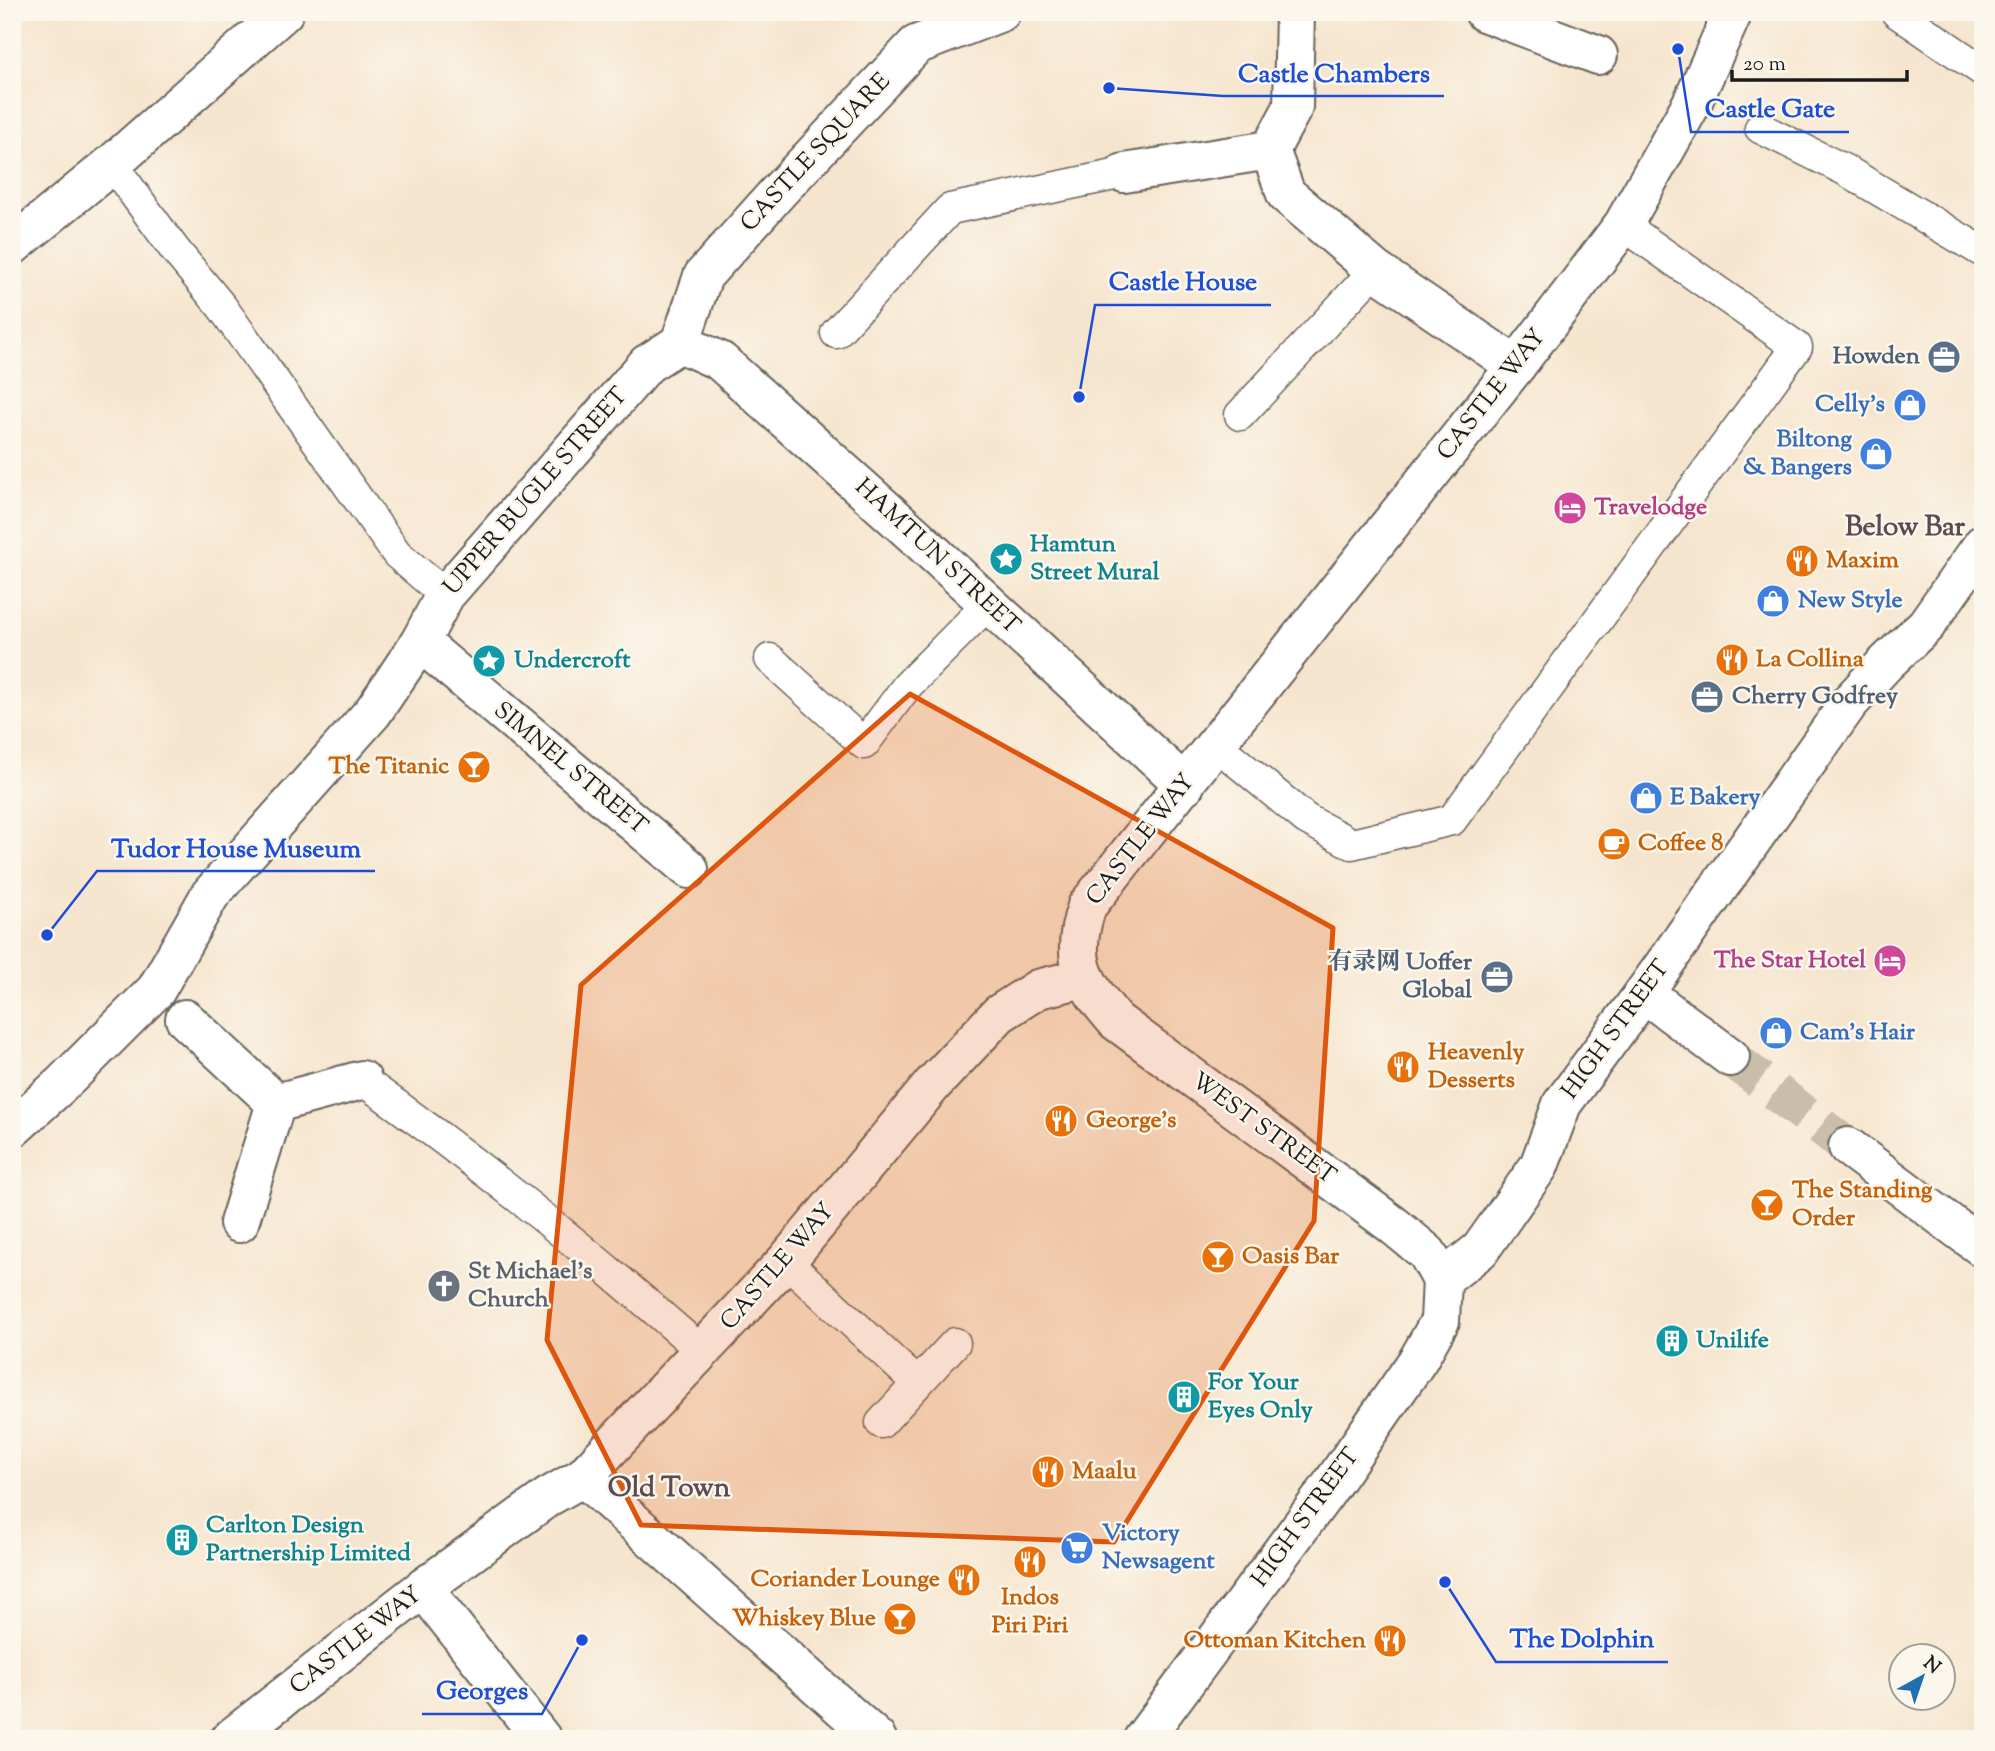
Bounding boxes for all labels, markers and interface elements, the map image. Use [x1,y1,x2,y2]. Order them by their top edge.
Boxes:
scale bar [1732,38,1908,82]
callout: Castle Chambers [1223,49,1444,96]
text: 20 m [1743,50,1786,80]
text: Castle Chambers [1238,57,1430,94]
street label: CASTLE SQUARE [733,66,899,240]
callout: Castle Gate [1691,85,1849,132]
text: Castle Gate [1705,92,1835,129]
callout: Castle House [1095,258,1271,305]
text: Castle House [1109,265,1257,302]
street label: CASTLE WAY [1430,322,1554,468]
office icon: Howden [1925,338,1963,376]
place label: Howden [1833,340,1921,374]
street label: UPPER BUGLE STREET [436,380,636,604]
shop icon: Celly's [1891,386,1929,424]
place label: Celly's [1815,388,1885,422]
place label: Biltong & Bangers [1743,423,1852,485]
shop icon: Biltong & Bangers [1857,435,1895,473]
street label: HAMTUN STREET [847,471,1027,643]
hotel icon: Travelodge [1551,489,1589,527]
place label: Travelodge [1594,491,1707,525]
district label: Below Bar [1845,508,1966,548]
place label: Hamtun Street Mural [1030,528,1160,590]
place icon: Hamtun Street Mural [987,540,1025,578]
restaurant icon: Maxim [1783,542,1821,580]
place label: Maxim [1826,544,1899,578]
shop icon: New Style [1754,582,1792,620]
place label: New Style [1798,584,1903,618]
restaurant icon: La Collina [1713,641,1751,679]
place icon: Undercroft [470,642,508,680]
place label: La Collina [1756,643,1865,677]
place label: Undercroft [514,644,631,678]
office icon: Cherry Godfrey [1688,678,1726,716]
place label: Cherry Godfrey [1732,680,1898,714]
street label: SIMNEL STREET [486,694,654,844]
bar icon: The Titanic [455,748,493,786]
place label: The Titanic [329,750,449,784]
street label: CASTLE WAY [1079,767,1203,913]
shop icon: E Bakery [1627,779,1665,817]
place label: E Bakery [1670,781,1761,815]
callout: Tudor House Museum [97,824,375,871]
cafe icon: Coffee 8 [1595,825,1633,863]
place label: Coffee 8 [1638,827,1723,861]
text: Tudor House Museum [111,832,361,869]
hotel icon: The Star Hotel [1871,942,1909,980]
place label: The Star Hotel [1714,944,1866,978]
place label: 有录网 Uoffer Global [1328,946,1473,1008]
street label: HIGH STREET [1554,953,1678,1107]
office icon: 有录网 Uoffer Global [1478,958,1516,996]
shop icon: Cam's Hair [1757,1014,1795,1052]
place label: Cam's Hair [1800,1016,1916,1050]
place label: Heavenly Desserts [1428,1036,1525,1098]
restaurant icon: Heavenly Desserts [1384,1048,1422,1086]
street label: WEST STREET [1184,1065,1343,1193]
restaurant icon: George's [1042,1102,1080,1140]
place label: George's [1086,1104,1176,1138]
place label: The Standing Order [1792,1174,1933,1236]
bar icon: The Standing Order [1748,1186,1786,1224]
street label: CASTLE WAY [713,1196,843,1338]
bar icon: Oasis Bar [1199,1238,1237,1276]
place label: Oasis Bar [1242,1240,1340,1274]
place label: St Michael's Church [468,1255,593,1317]
church icon: St Michael's Church [425,1267,463,1305]
building icon: Unilife [1653,1322,1691,1360]
place label: Unilife [1696,1324,1769,1358]
place label: For Your Eyes Only [1208,1366,1313,1428]
building icon: For Your Eyes Only [1165,1378,1203,1416]
street label: HIGH STREET [1244,1441,1368,1595]
restaurant icon: Maalu [1029,1453,1067,1491]
place label: Maalu [1072,1455,1137,1489]
district label: Old Town [608,1469,731,1509]
place label: Carlton Design Partnership Limited [206,1509,411,1571]
place label: Victory Newsagent [1102,1517,1215,1579]
building icon: Carlton Design Partnership Limited [163,1521,201,1559]
supermarket icon: Victory Newsagent [1058,1529,1096,1567]
restaurant icon: Indos Piri Piri [1011,1543,1049,1581]
restaurant icon: Coriander Lounge [945,1561,983,1599]
place label: Coriander Lounge [751,1563,940,1597]
street label: CASTLE WAY [283,1579,429,1703]
place label: Indos Piri Piri [992,1581,1068,1643]
bar icon: Whiskey Blue [881,1600,919,1638]
place label: Whiskey Blue [732,1602,876,1636]
callout: The Dolphin [1496,1615,1668,1662]
restaurant icon: Ottoman Kitchen [1371,1622,1409,1660]
text: The Dolphin [1510,1622,1655,1659]
place label: Ottoman Kitchen [1184,1624,1367,1658]
north arrow [1886,1642,1956,1712]
text: N [1917,1651,1946,1681]
callout: Georges [422,1667,542,1714]
text: Georges [436,1674,528,1711]

